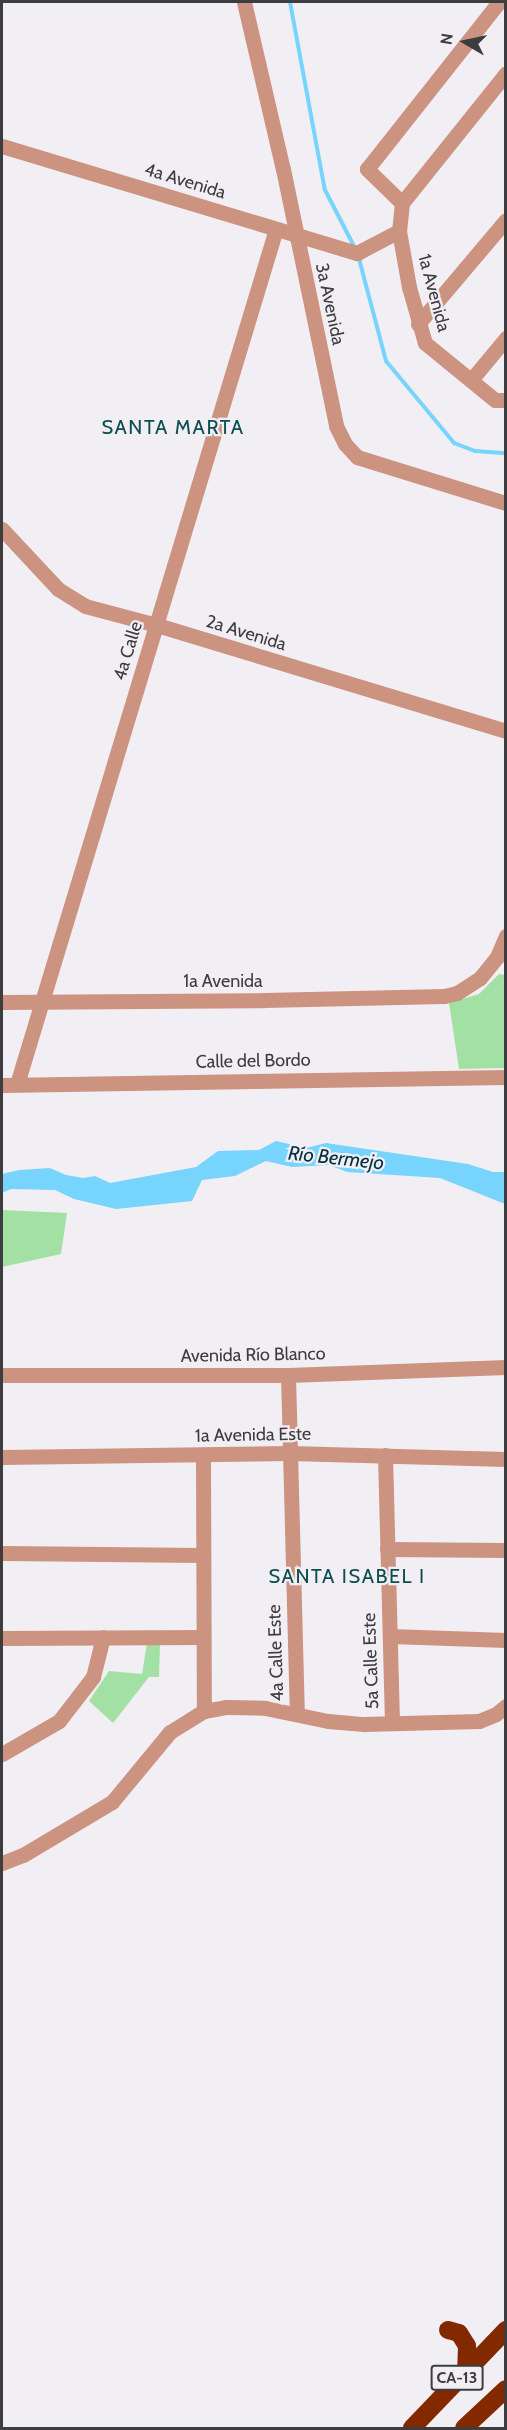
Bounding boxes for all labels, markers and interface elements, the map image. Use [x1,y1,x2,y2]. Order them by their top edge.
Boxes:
north arrow [435,12,495,72]
text: N [436,32,457,46]
street label: 4a Avenida [142,158,228,204]
street label: 1a Avenida [413,252,455,334]
street label: 3a Avenida [311,261,349,347]
district label: SANTA MARTA [101,415,245,439]
street label: 2a Avenida [203,611,289,655]
street label: 4a Calle [109,619,147,683]
street label: 1a Avenida [183,970,263,992]
street label: Calle del Bordo [195,1049,311,1073]
water label: Río Bermejo [287,1141,385,1175]
street label: Avenida Río Blanco [180,1343,326,1367]
street label: 1a Avenida Este [195,1423,311,1447]
district label: SANTA ISABEL I [268,1564,426,1588]
street label: 4a Calle Este [264,1604,288,1702]
street label: 5a Calle Este [359,1612,383,1710]
road number: CA-13 [430,2365,484,2391]

